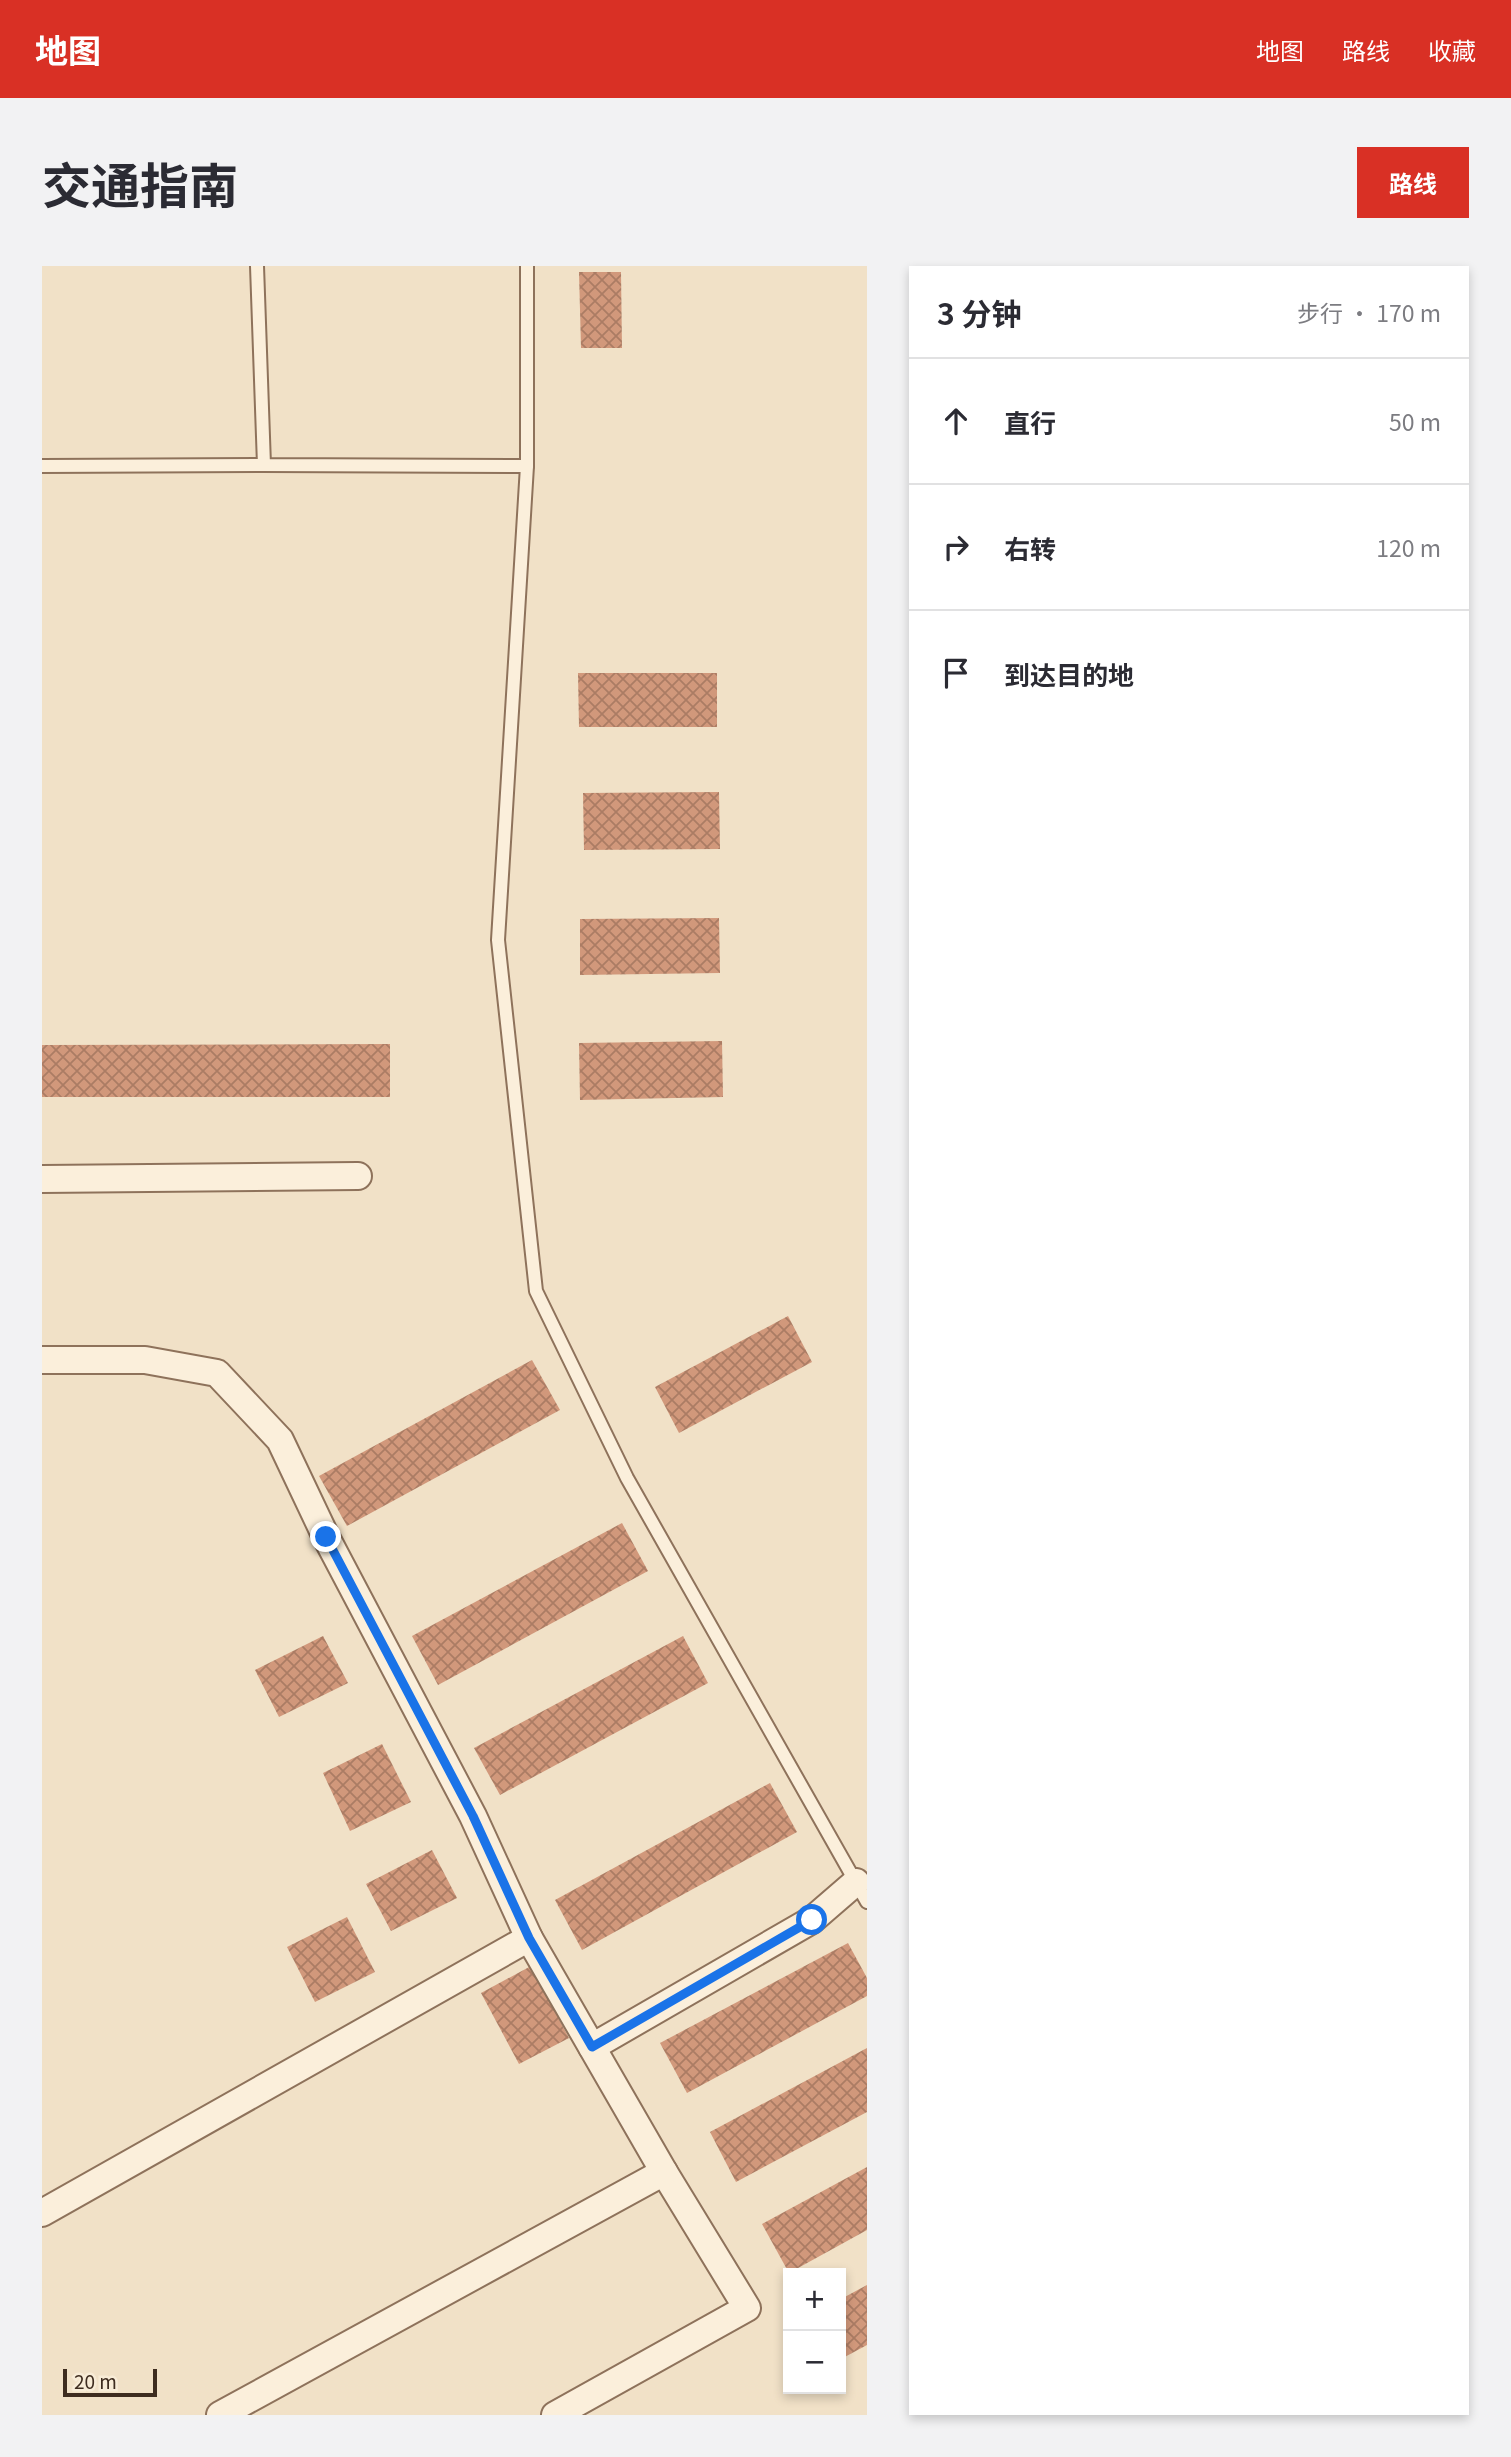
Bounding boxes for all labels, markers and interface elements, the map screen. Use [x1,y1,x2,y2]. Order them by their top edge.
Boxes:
text: 地图 [35,25,101,73]
text: 地图 [1256,32,1304,67]
text: 路线 [1342,32,1390,67]
text: 收藏 [1428,32,1476,67]
text: 交通指南 [42,147,238,218]
button: 路线 [1357,147,1469,218]
text: 3 分钟 [937,290,1022,334]
text: 步行 · 170 m [1297,295,1441,329]
icon: ahead [937,402,975,440]
text: 直行 [1004,403,1056,440]
text: 50 m [1389,404,1441,438]
icon: right [937,528,975,566]
text: 右转 [1004,529,1056,566]
text: 120 m [1376,530,1441,564]
icon: arrive [937,654,975,692]
text: 到达目的地 [1004,655,1134,692]
route end [310,1521,341,1552]
route start [796,1904,827,1935]
map controls [783,2268,846,2394]
button: + [783,2268,846,2331]
button: − [783,2331,846,2394]
scale bar [63,2366,158,2398]
text: 20 m [74,2367,117,2394]

